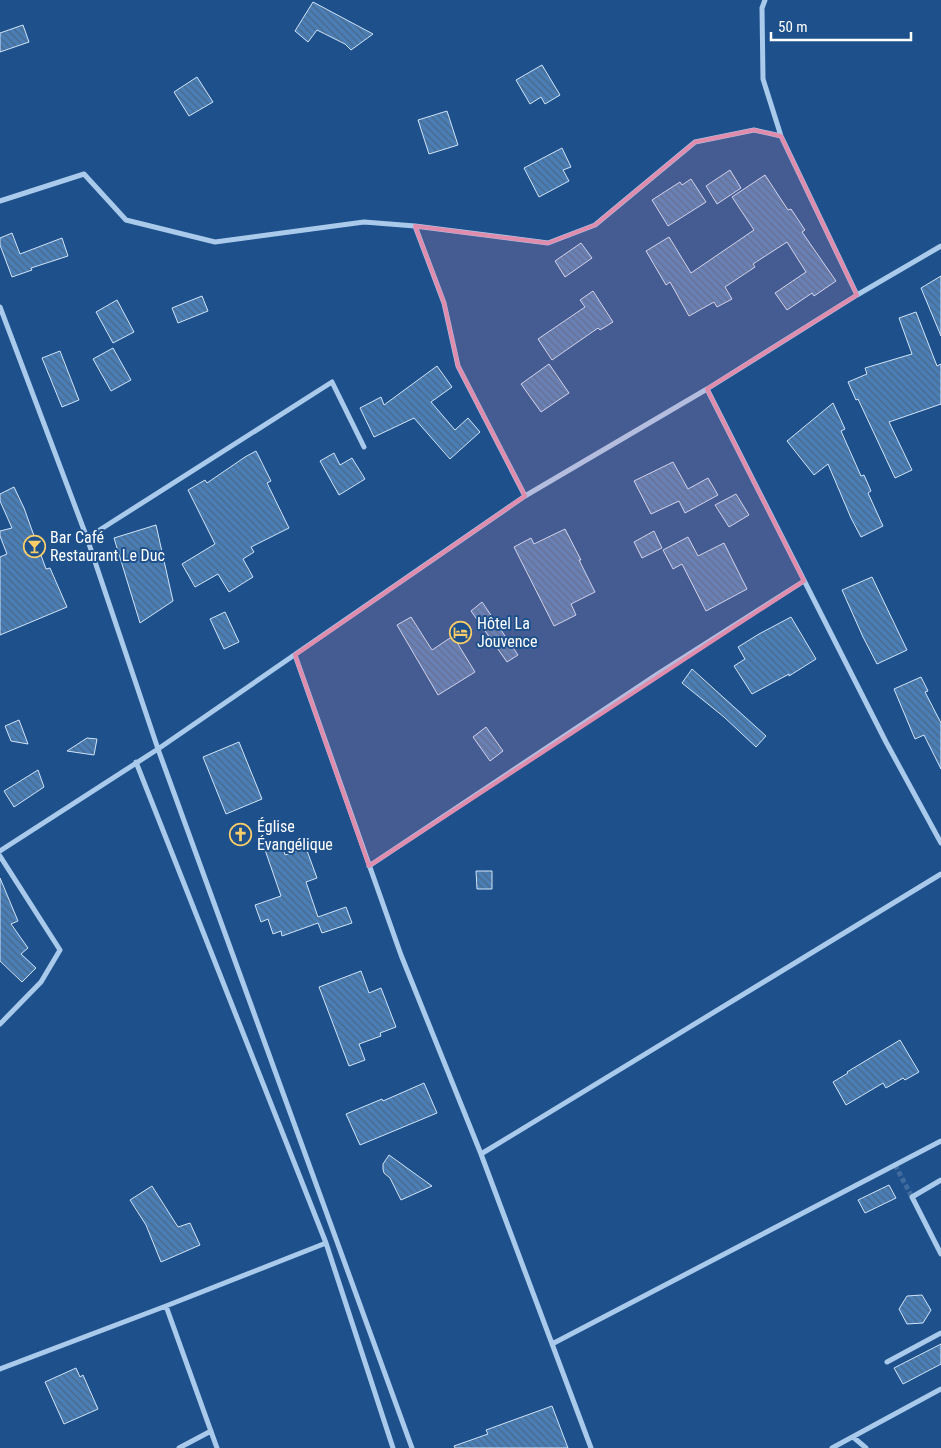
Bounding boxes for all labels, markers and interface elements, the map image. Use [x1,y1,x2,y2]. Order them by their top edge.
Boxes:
scale bar [771,10,911,42]
text: 50 m [778,18,808,36]
place label: Bar Café Restaurant Le Duc [50,528,165,565]
bar icon: Bar Café Restaurant Le Duc [22,534,46,558]
place label: Hôtel La Jouvence [477,614,537,651]
hotel icon: Hôtel La Jouvence [449,620,473,644]
place label: Église Évangélique [257,817,333,854]
church icon: Église Évangélique [229,823,253,847]

